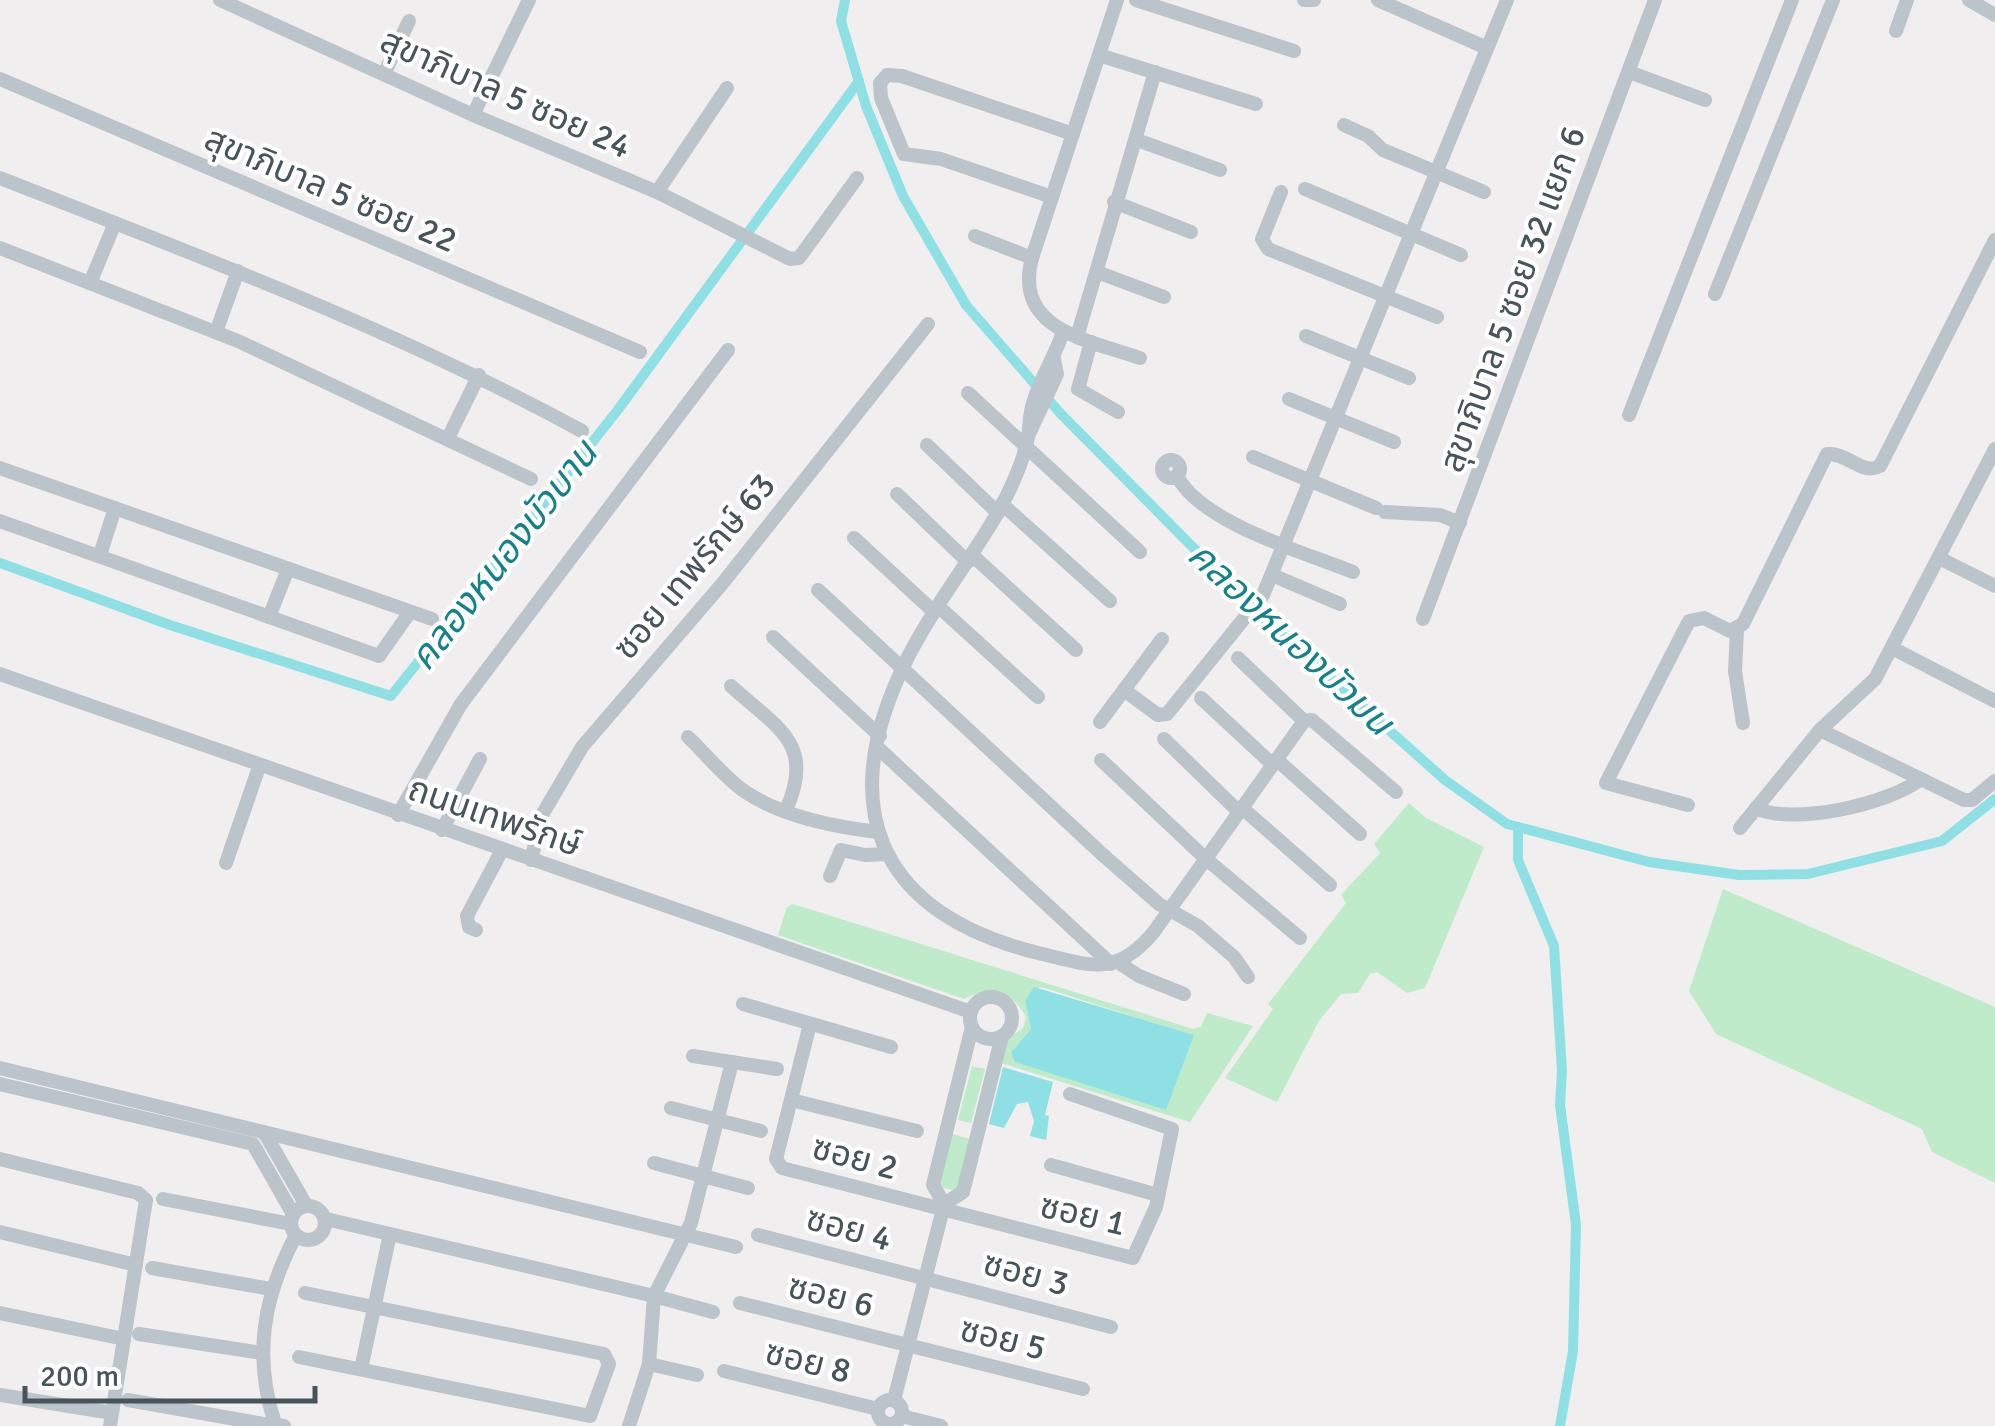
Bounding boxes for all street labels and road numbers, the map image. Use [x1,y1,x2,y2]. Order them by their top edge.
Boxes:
street label: สุขาภิบาล 5 ซอย 24 [374,19,638,168]
street label: สุขาภิบาล 5 ซอย 22 [198,117,463,262]
street label: สุขาภิบาล 5 ซอย 32 แยก 6 [1430,120,1595,478]
street label: ซอย เทพรักษ์ 63 [604,464,785,668]
street label: ถนนเทพรักษ์ [403,767,587,866]
street label: ซอย 2 [807,1125,902,1190]
street label: ซอย 1 [1036,1184,1130,1245]
street label: ซอย 4 [801,1196,896,1261]
street label: ซอย 3 [978,1241,1073,1306]
street label: ซอย 6 [783,1264,878,1327]
street label: ซอย 5 [955,1307,1050,1370]
street label: ซอย 8 [760,1330,855,1393]

